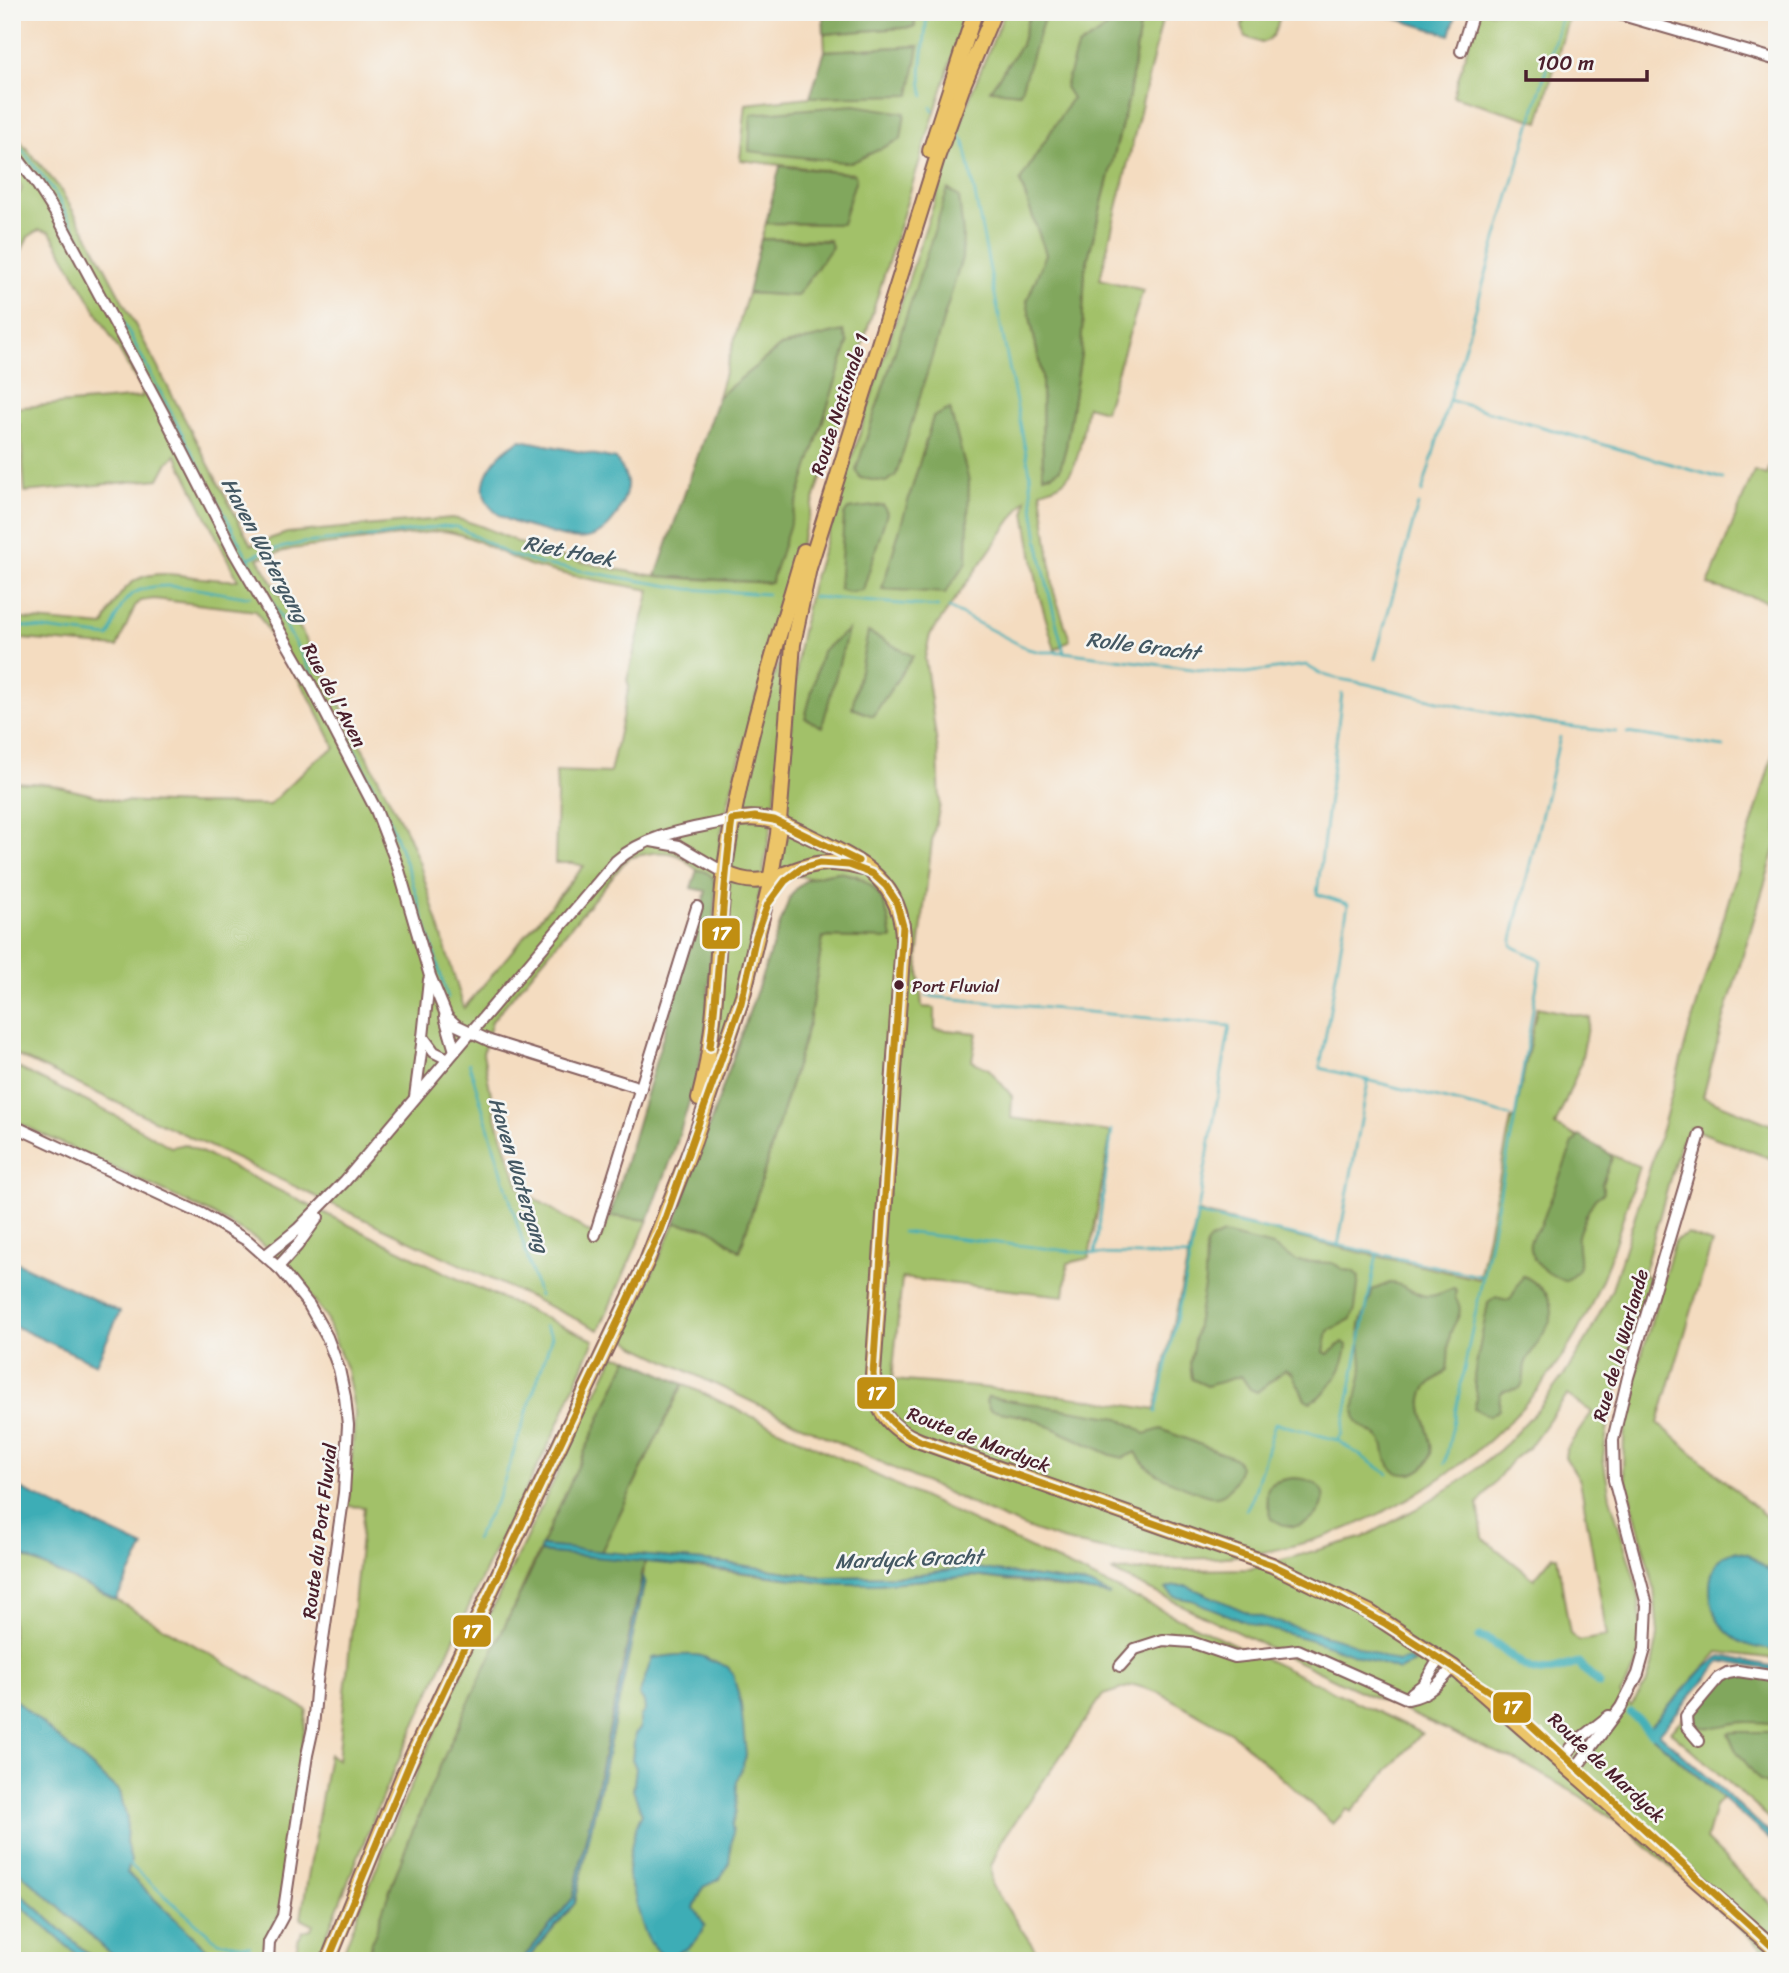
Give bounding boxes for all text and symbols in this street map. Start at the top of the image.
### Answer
scale bar [1526,38,1647,82]
text: 100 m [1537,44,1594,82]
street label: Route Nationale 1 [801,329,878,480]
water label: Haven Watergang [210,470,321,632]
water label: Riet Hoek [521,524,620,579]
water label: Rolle Gracht [1084,620,1205,672]
street label: Rue de l'Aven [293,637,376,753]
line badge: 17 [701,917,741,950]
text: 17 [711,917,733,950]
place label: Port Fluvial [912,971,1000,1001]
marker: Port Fluvial [892,978,906,992]
water label: Haven Watergang [477,1093,561,1260]
street label: Rue de la Warlande [1583,1265,1658,1425]
line badge: 17 [856,1376,896,1410]
text: 17 [866,1377,888,1410]
street label: Route de Mardyck [903,1397,1056,1482]
street label: Route du Port Fluvial [292,1441,347,1620]
water label: Mardyck Gracht [835,1537,987,1581]
line badge: 17 [452,1614,492,1648]
text: 17 [462,1615,484,1648]
line badge: 17 [1492,1691,1532,1724]
text: 17 [1502,1691,1524,1724]
street label: Route de Mardyck [1540,1704,1674,1831]

